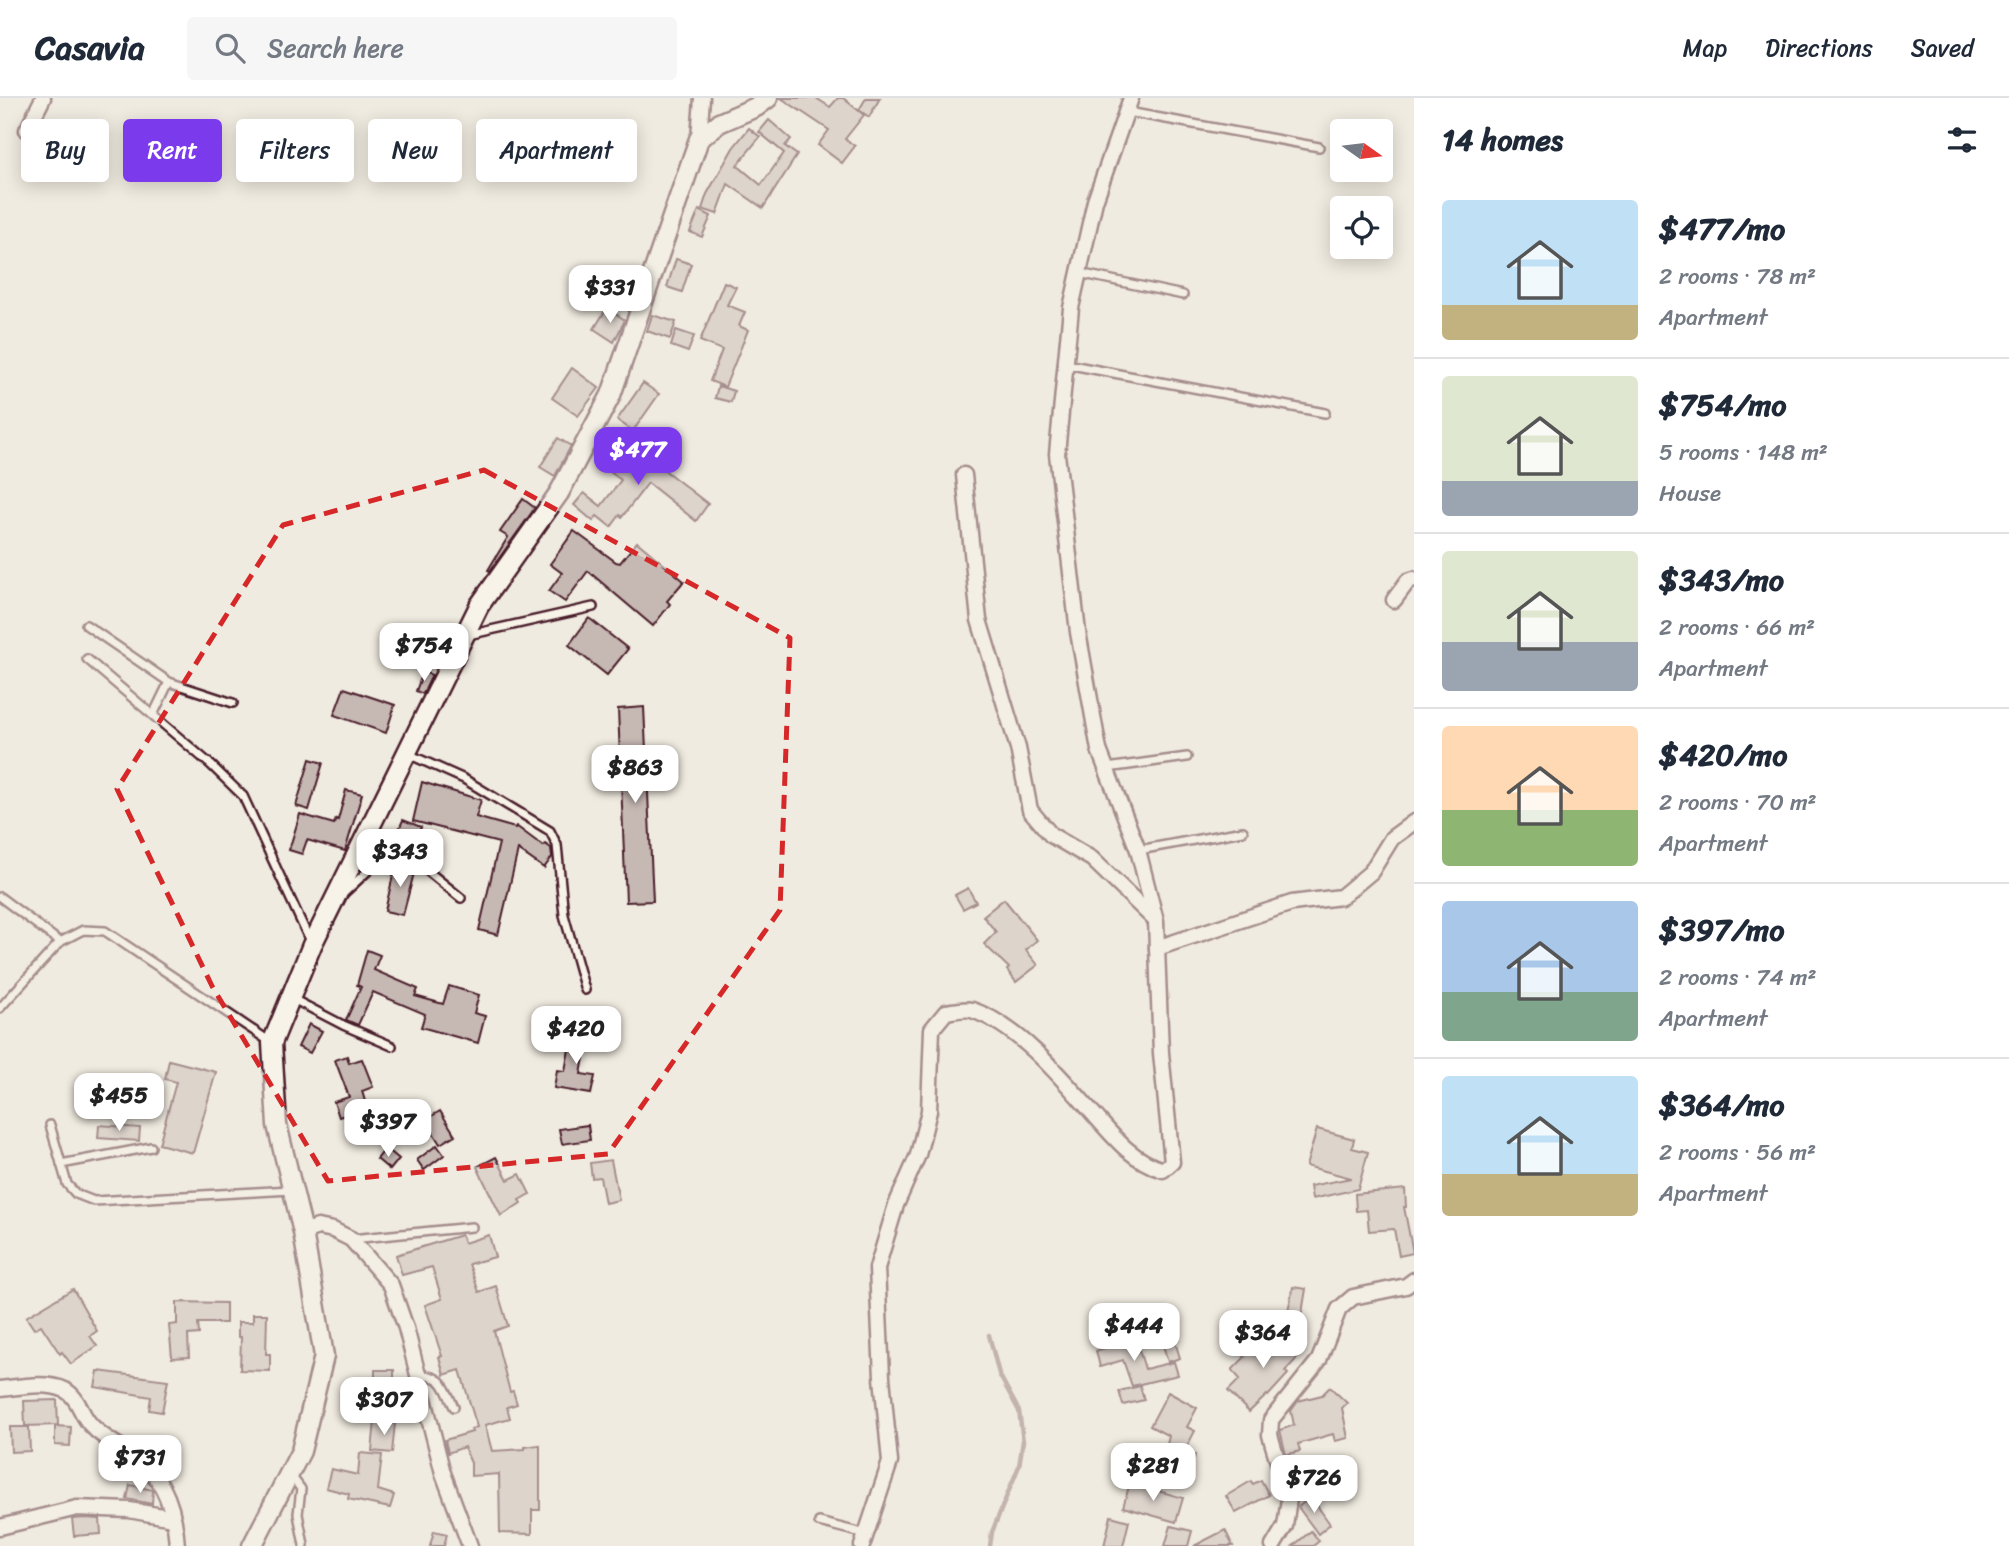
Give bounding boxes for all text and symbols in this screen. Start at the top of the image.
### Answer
search box [187,17,677,80]
text: Casavia [35,19,145,77]
text: Search here [267,25,404,71]
text: Map [1683,27,1727,69]
text: Directions [1765,27,1873,69]
text: Saved [1911,27,1974,69]
icon: search [211,29,249,67]
text: 14 homes [1442,113,1563,167]
chip: Buy [21,119,109,182]
chip: Rent [123,119,222,182]
chip: Filters [236,119,354,182]
chip: New [368,119,462,182]
chip: Apartment [476,119,637,182]
north arrow [1330,119,1393,182]
map controls [1330,119,1393,259]
icon: filters [1943,121,1981,159]
button: locate [1330,196,1393,259]
text: $477/mo [1659,202,1785,256]
icon: home [1498,228,1582,312]
text: 2 rooms · 78 m² [1659,256,1816,297]
pin: $331 [569,266,651,325]
text: $331 [585,267,635,308]
text: Apartment [1659,297,1768,338]
text: $754/mo [1659,378,1787,432]
icon: home [1498,404,1582,488]
pin: $477 [597,428,679,487]
text: $477 [610,429,666,470]
text: 5 rooms · 148 m² [1659,432,1828,473]
text: House [1659,473,1721,514]
text: $343/mo [1659,553,1784,607]
icon: home [1498,579,1582,663]
text: 2 rooms · 66 m² [1659,607,1815,648]
pin: $754 [383,624,465,683]
text: $754 [395,625,453,666]
text: Apartment [1659,648,1768,689]
text: $420/mo [1659,728,1787,782]
pin: $863 [594,746,676,805]
text: $863 [607,747,663,788]
icon: home [1498,754,1582,838]
text: 2 rooms · 70 m² [1659,782,1817,823]
text: Apartment [1659,823,1768,864]
pin: $343 [359,830,441,889]
text: $343 [372,831,428,872]
text: $397/mo [1659,903,1784,957]
icon: home [1498,929,1582,1013]
text: 2 rooms · 74 m² [1659,957,1816,998]
text: Apartment [1659,998,1768,1039]
pin: $420 [535,1006,617,1066]
text: $420 [547,1008,605,1049]
pin: $455 [78,1074,160,1133]
text: $455 [90,1075,148,1116]
text: $364/mo [1659,1078,1785,1132]
pin: $397 [347,1100,429,1159]
text: $397 [360,1101,416,1142]
icon: home [1498,1104,1582,1188]
text: 2 rooms · 56 m² [1659,1132,1816,1173]
text: Apartment [1659,1173,1768,1214]
pin: $444 [1093,1304,1175,1363]
text: $444 [1105,1305,1163,1346]
pin: $364 [1222,1310,1304,1370]
text: $364 [1235,1312,1291,1353]
pin: $307 [343,1378,425,1437]
text: $307 [356,1379,412,1420]
pin: $731 [99,1436,181,1495]
text: $731 [114,1437,166,1478]
pin: $281 [1112,1444,1194,1503]
text: $281 [1127,1445,1179,1486]
pin: $726 [1273,1456,1355,1515]
text: $726 [1287,1457,1341,1498]

